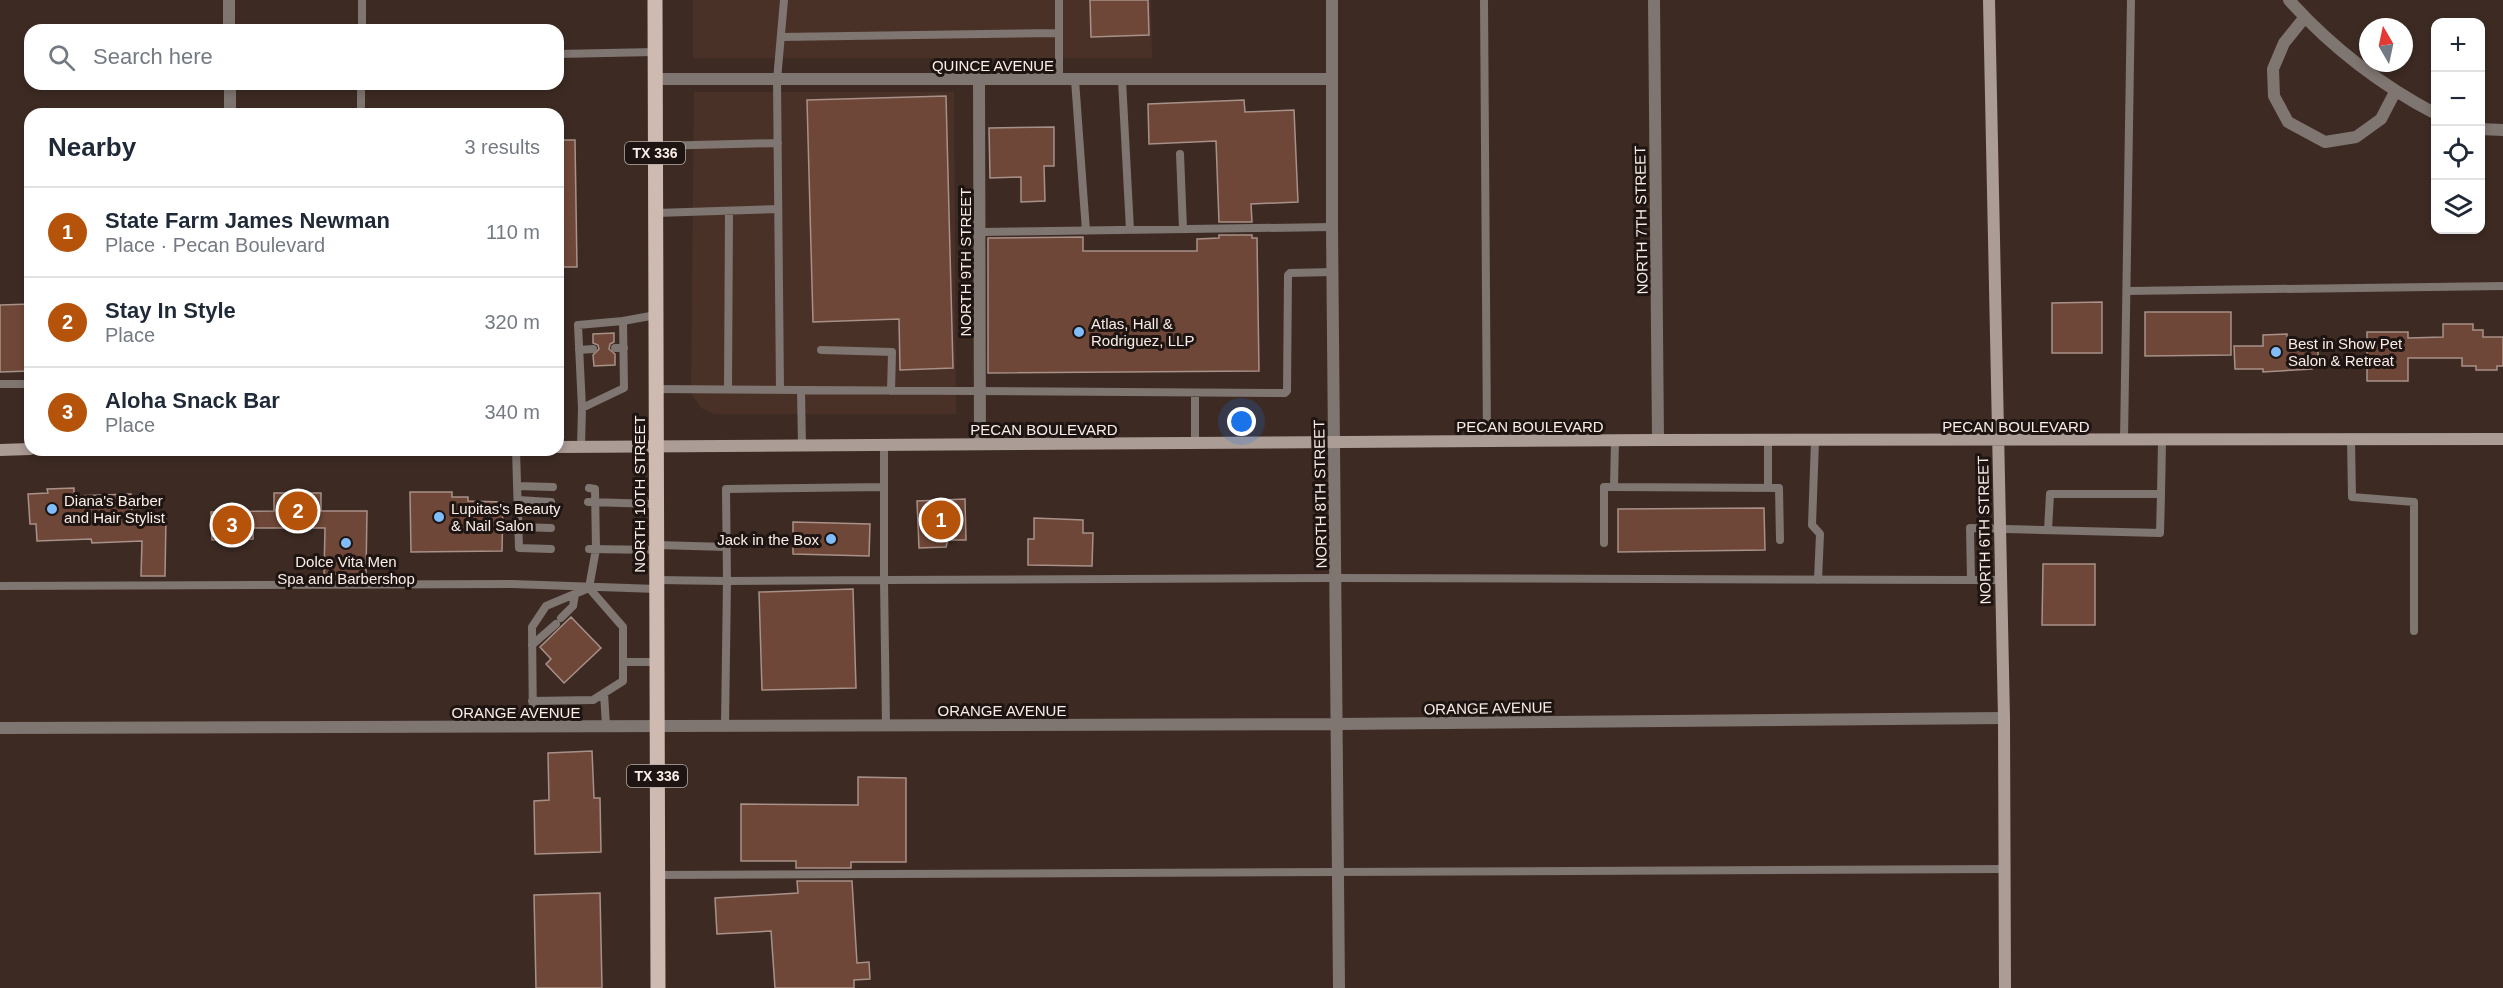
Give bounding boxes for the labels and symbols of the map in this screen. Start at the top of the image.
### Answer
north arrow [2359,18,2413,72]
street label: QUINCE AVENUE [932,57,1054,74]
road number: TX 336 [625,142,685,164]
street label: NORTH 7TH STREET [1631,145,1651,295]
street label: NORTH 9TH STREET [957,188,974,336]
place label: Atlas, Hall & Rodriguez, LLP [1091,315,1194,349]
marker: Atlas, Hall & Rodriguez, LLP [1072,325,1086,339]
place label: Best in Show Pet Salon & Retreat [2288,335,2403,369]
marker: Best in Show Pet Salon & Retreat [2269,345,2283,359]
your location [1227,407,1256,436]
street label: NORTH 10TH STREET [631,415,648,573]
street label: PECAN BOULEVARD [1456,418,1604,435]
street label: PECAN BOULEVARD [1942,418,2090,435]
street label: NORTH 8TH STREET [1310,419,1330,569]
street label: PECAN BOULEVARD [970,421,1118,438]
street label: NORTH 6TH STREET [1974,455,1994,605]
pin: 2 [278,488,318,534]
place label: Diana's Barber and Hair Stylist [64,492,166,526]
pin: 1 [922,498,960,542]
place label: Lupitas's Beauty & Nail Salon [451,500,561,534]
marker: Diana's Barber and Hair Stylist [45,502,59,516]
pin: 3 [212,502,252,548]
marker: Lupitas's Beauty & Nail Salon [432,510,446,524]
place label: Jack in the Box [717,531,820,548]
marker: Jack in the Box [824,532,838,546]
marker: Dolce Vita Men Spa and Barbershop [339,536,353,550]
place label: Dolce Vita Men Spa and Barbershop [277,553,415,587]
street label: ORANGE AVENUE [1423,698,1553,718]
street label: ORANGE AVENUE [938,702,1066,719]
street label: ORANGE AVENUE [452,704,580,721]
road number: TX 336 [627,765,687,787]

